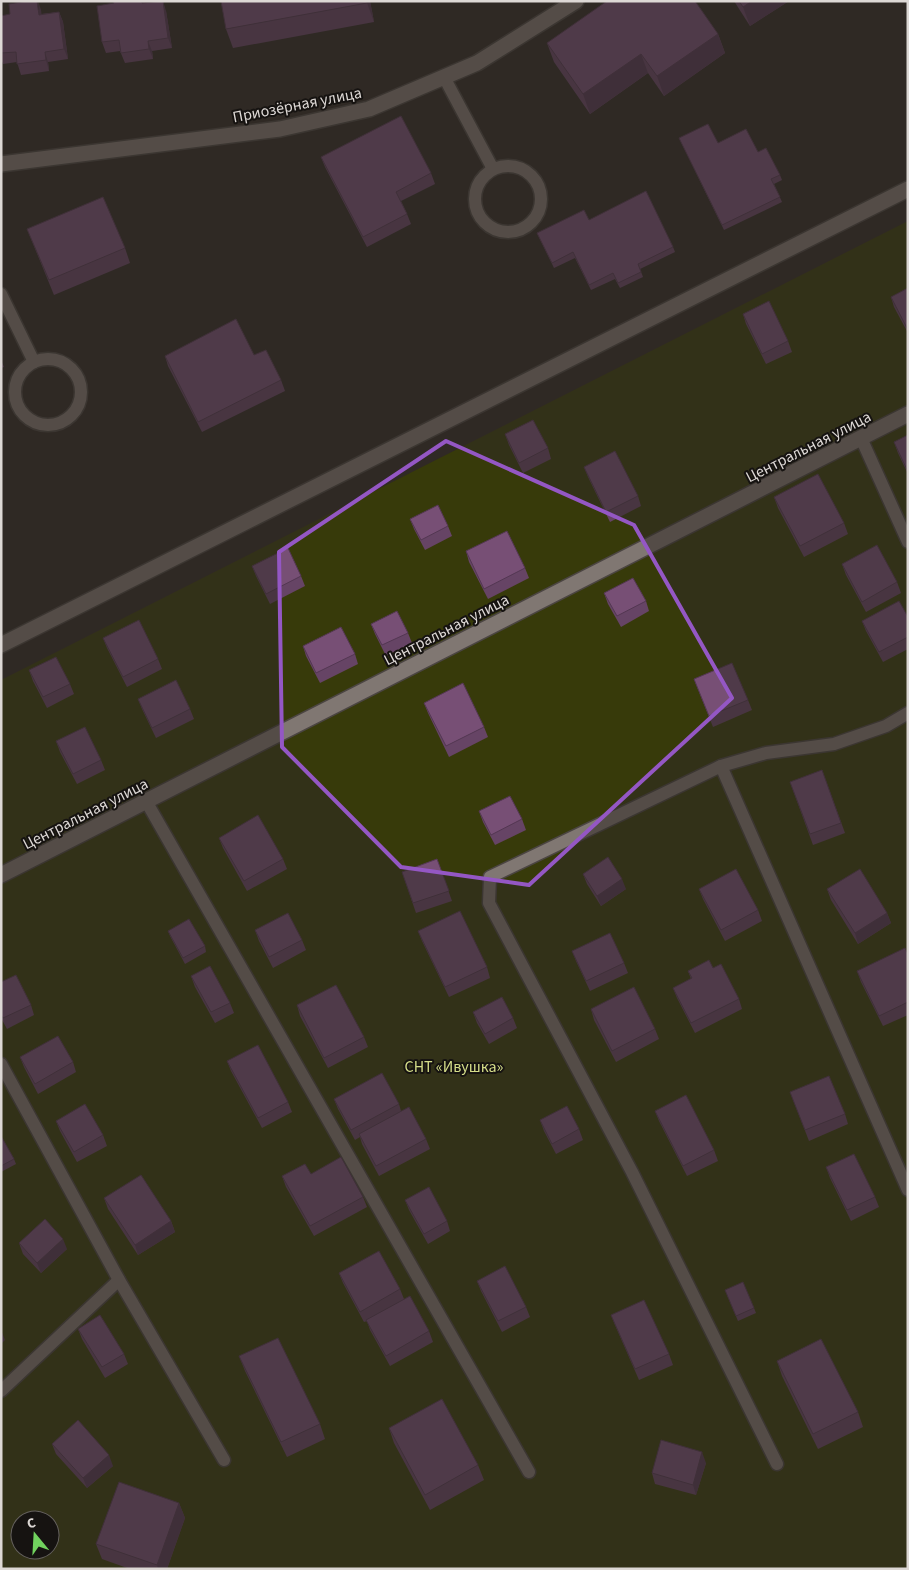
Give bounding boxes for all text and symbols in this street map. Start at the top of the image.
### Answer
street label: Приозёрная улица [231,82,364,128]
street label: Центральная улица [742,406,875,488]
street label: Центральная улица [380,589,513,671]
street label: Центральная улица [19,773,152,855]
park label: СНТ «Ивушка» [405,1056,504,1078]
north arrow [10,1510,60,1560]
text: С [24,1513,38,1534]

